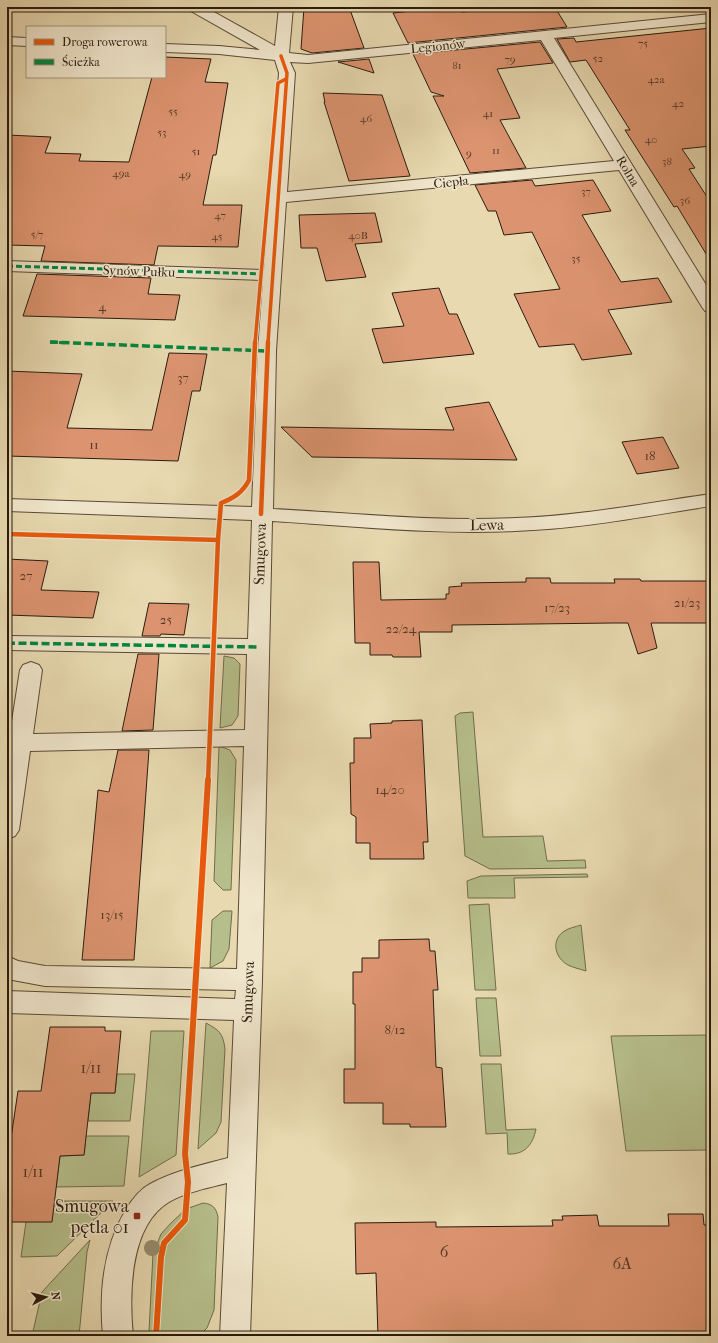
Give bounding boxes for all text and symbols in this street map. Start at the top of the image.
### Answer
legend [26,26,166,78]
text: Droga rowerowa [62,35,148,49]
street label: Legionów [410,36,466,56]
house number: 75 [638,37,648,50]
house number: 52 [593,52,604,65]
house number: 79 [504,53,516,66]
text: Ścieżka [62,54,100,69]
house number: 81 [452,59,462,72]
house number: 42a [647,73,666,86]
house number: 42 [672,97,684,110]
house number: 55 [168,105,178,118]
house number: 41 [483,107,493,120]
house number: 46 [360,112,372,125]
house number: 53 [157,126,167,139]
house number: 40 [645,133,657,146]
house number: 11 [492,144,500,157]
house number: 51 [192,145,200,158]
house number: 9 [466,147,472,160]
street label: Rolna [613,153,643,190]
house number: 38 [662,155,672,168]
house number: 49a [112,167,131,180]
house number: 49 [179,168,191,181]
street label: Ciepła [433,173,470,191]
house number: 37 [581,185,591,198]
house number: 36 [680,194,690,207]
house number: 47 [214,209,226,222]
house number: 5/7 [31,228,43,241]
house number: 40B [348,229,368,242]
house number: 45 [212,230,223,243]
house number: 35 [571,252,581,265]
street label: Synów Pułku [103,262,176,280]
house number: 4 [98,299,106,314]
house number: 37 [177,370,189,385]
house number: 11 [89,437,99,452]
house number: 18 [644,448,656,463]
street label: Lewa [470,516,505,534]
street label: Smugowa [250,522,270,585]
house number: 27 [20,568,32,583]
house number: 21/23 [674,595,700,610]
house number: 17/23 [544,600,570,615]
house number: 25 [160,612,173,627]
house number: 22/24 [386,621,417,636]
house number: 14/20 [375,782,405,797]
house number: 13/15 [100,907,124,922]
street label: Smugowa [238,960,258,1023]
house number: 8/12 [384,1022,406,1037]
house number: 1/11 [80,1058,102,1077]
house number: 1/11 [22,1162,44,1181]
place label: Smugowa pętla 01 [55,1196,130,1238]
marker: Smugowa pętla 01 [132,1211,142,1221]
house number: 6 [440,1242,449,1261]
house number: 6A [612,1254,632,1273]
north arrow [26,1277,66,1317]
text: N [48,1291,62,1301]

